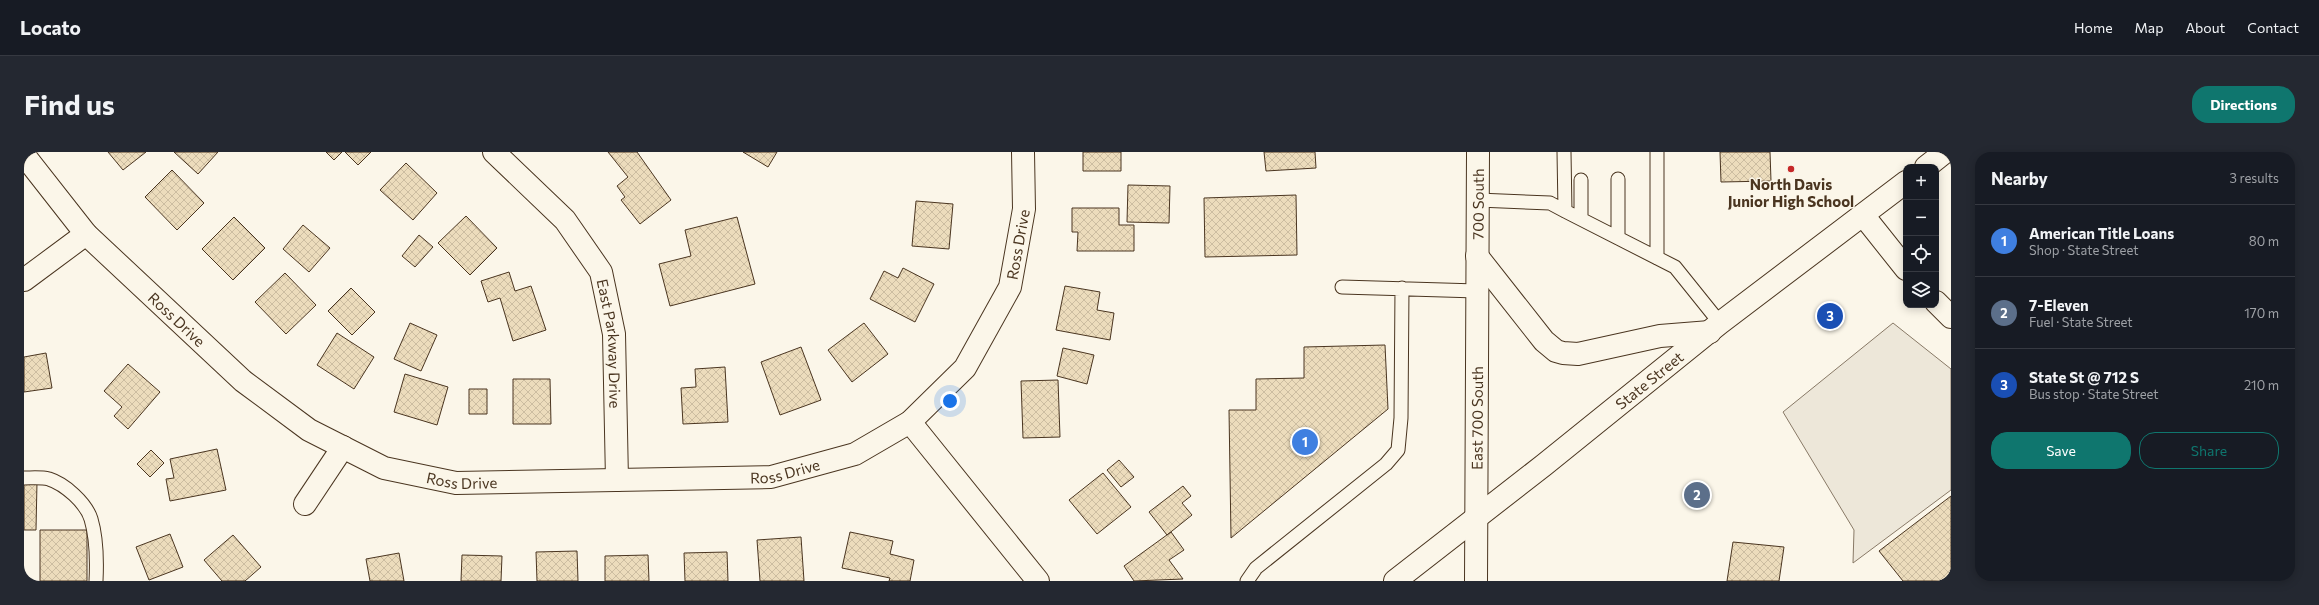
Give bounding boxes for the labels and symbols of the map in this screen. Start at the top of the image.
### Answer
marker: North Davis Junior High School [1786,164,1796,174]
street label: 700 South [1469,168,1487,240]
place label: North Davis Junior High School [1728,175,1854,210]
street label: Ross Drive [1002,208,1033,281]
street label: East Parkway Drive [594,277,625,409]
street label: Ross Drive [145,288,209,350]
pin: 3 [1817,301,1843,331]
street label: State Street [1612,347,1687,413]
street label: East 700 South [1468,366,1486,470]
your location [940,391,960,411]
pin: 1 [1292,427,1318,457]
street label: Ross Drive [750,455,822,486]
street label: Ross Drive [425,468,498,492]
pin: 2 [1684,480,1710,510]

